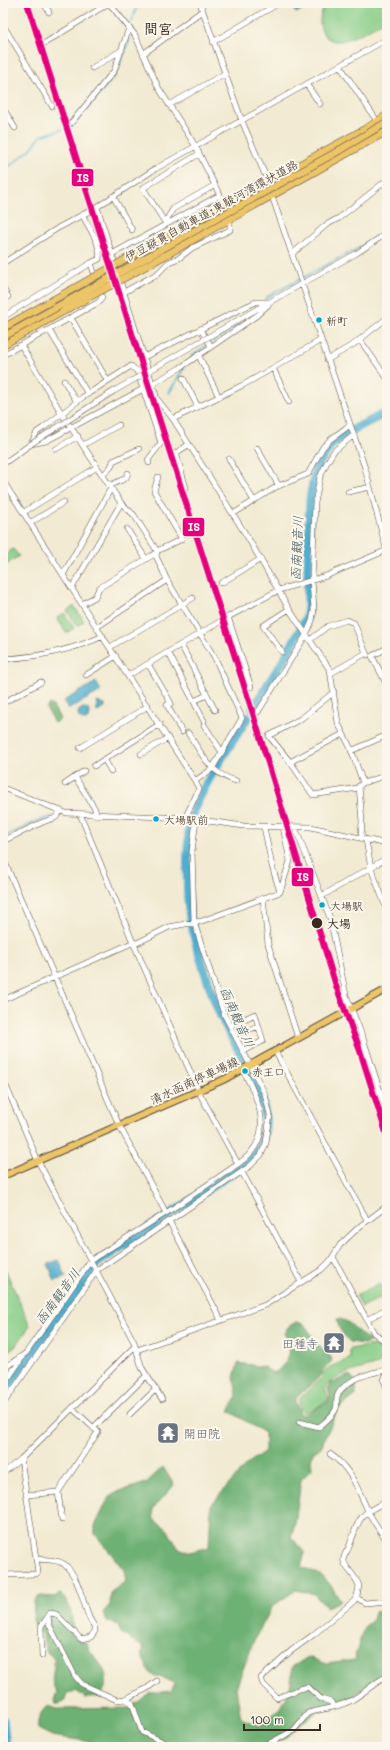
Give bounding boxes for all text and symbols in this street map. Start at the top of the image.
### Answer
district label: 間宮 [144,19,172,38]
street label: 伊豆縦貫自動車道;東駿河湾環状道路 [121,156,301,264]
line badge: IS [71,168,94,187]
text: IS [77,170,89,185]
place label: 新町 [326,313,348,328]
marker: 新町 [314,315,324,325]
water label: 函南観音川 [286,515,306,581]
line badge: IS [182,517,205,537]
text: IS [188,519,200,534]
place label: 大場駅前 [164,812,208,827]
marker: 大場駅前 [151,814,161,824]
line badge: IS [291,867,314,887]
text: IS [297,869,309,884]
place label: 大場駅 [330,898,363,913]
marker: 大場駅 [317,900,327,910]
place label: 大場 [327,915,351,931]
marker: 大場 [310,916,324,930]
water label: 函南観音川 [217,984,259,1050]
street label: 清水函南停車場線 [147,1052,241,1108]
place label: 赤王口 [252,1064,285,1079]
marker: 赤王口 [240,1066,250,1076]
water label: 函南観音川 [31,1265,83,1327]
temple icon: 田種寺 [321,1330,347,1356]
place label: 田種寺 [282,1335,318,1351]
temple icon: 開田院 [155,1420,181,1446]
place label: 開田院 [184,1425,220,1441]
scale bar [244,1706,320,1732]
text: 100 m [250,1711,284,1727]

